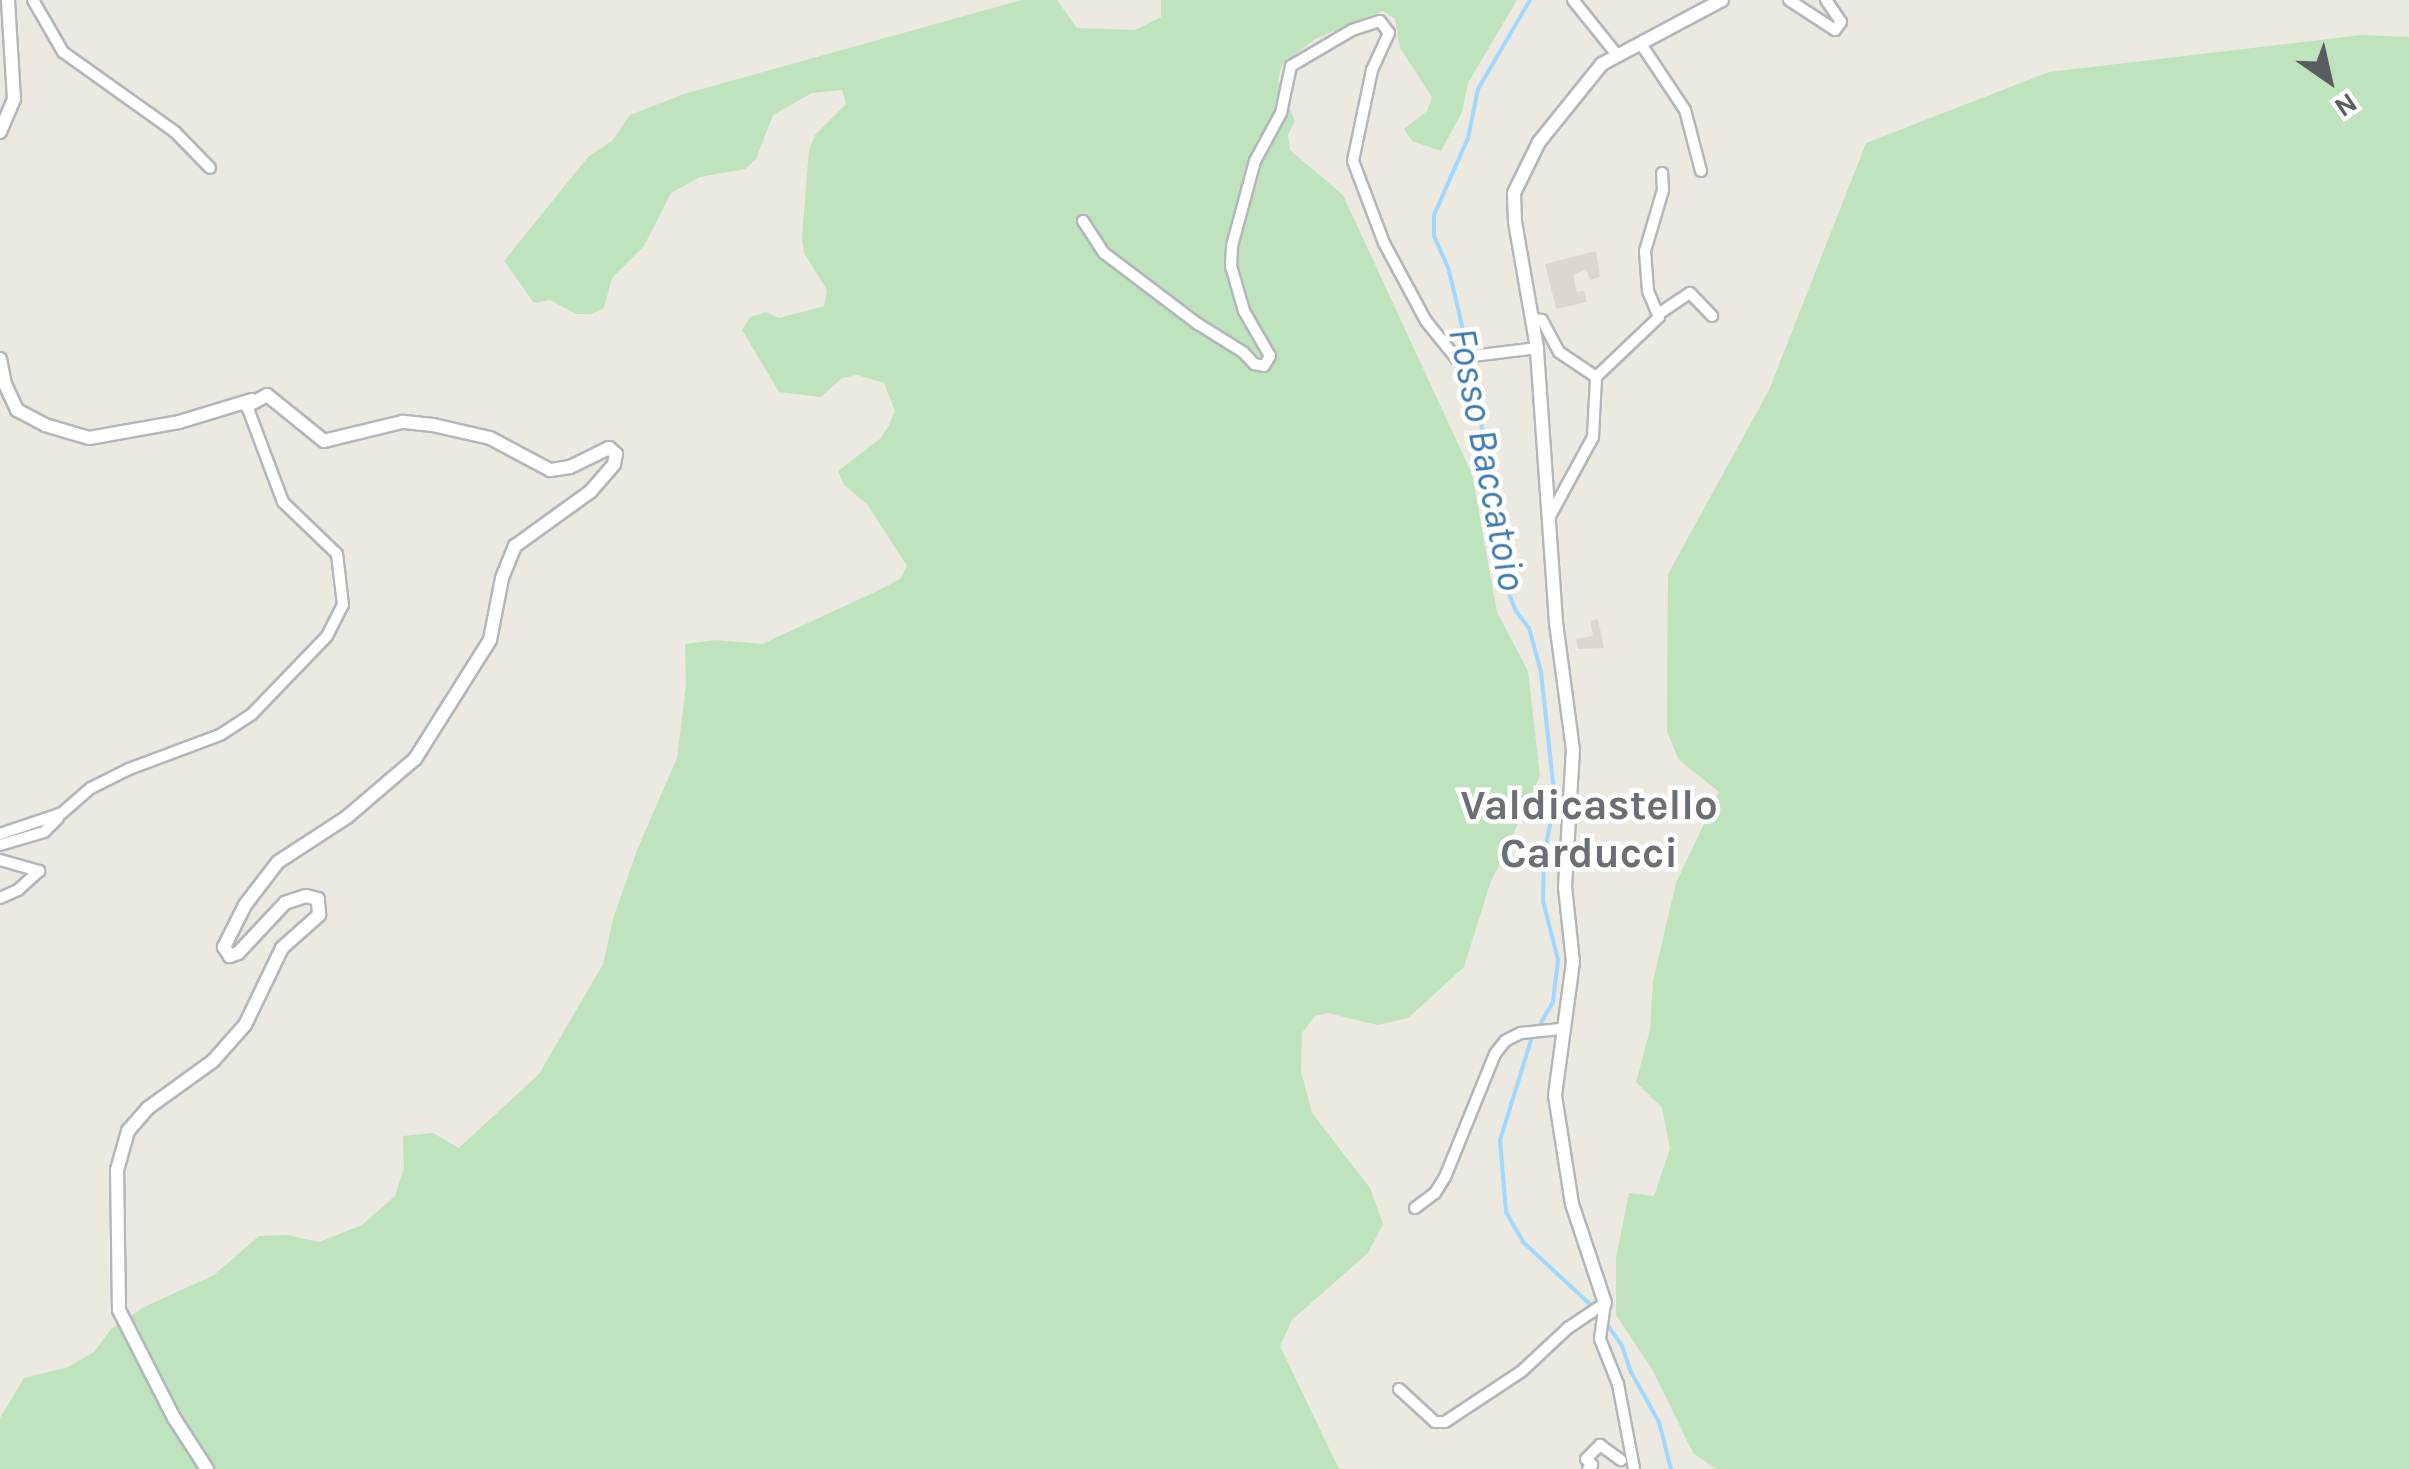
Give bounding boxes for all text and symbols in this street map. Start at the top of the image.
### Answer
north arrow [2279,30,2379,130]
text: N [2329,86,2364,125]
water label: Fosso Baccatoio [1438,323,1536,595]
district label: Valdicastello Carducci [1460,780,1718,878]

